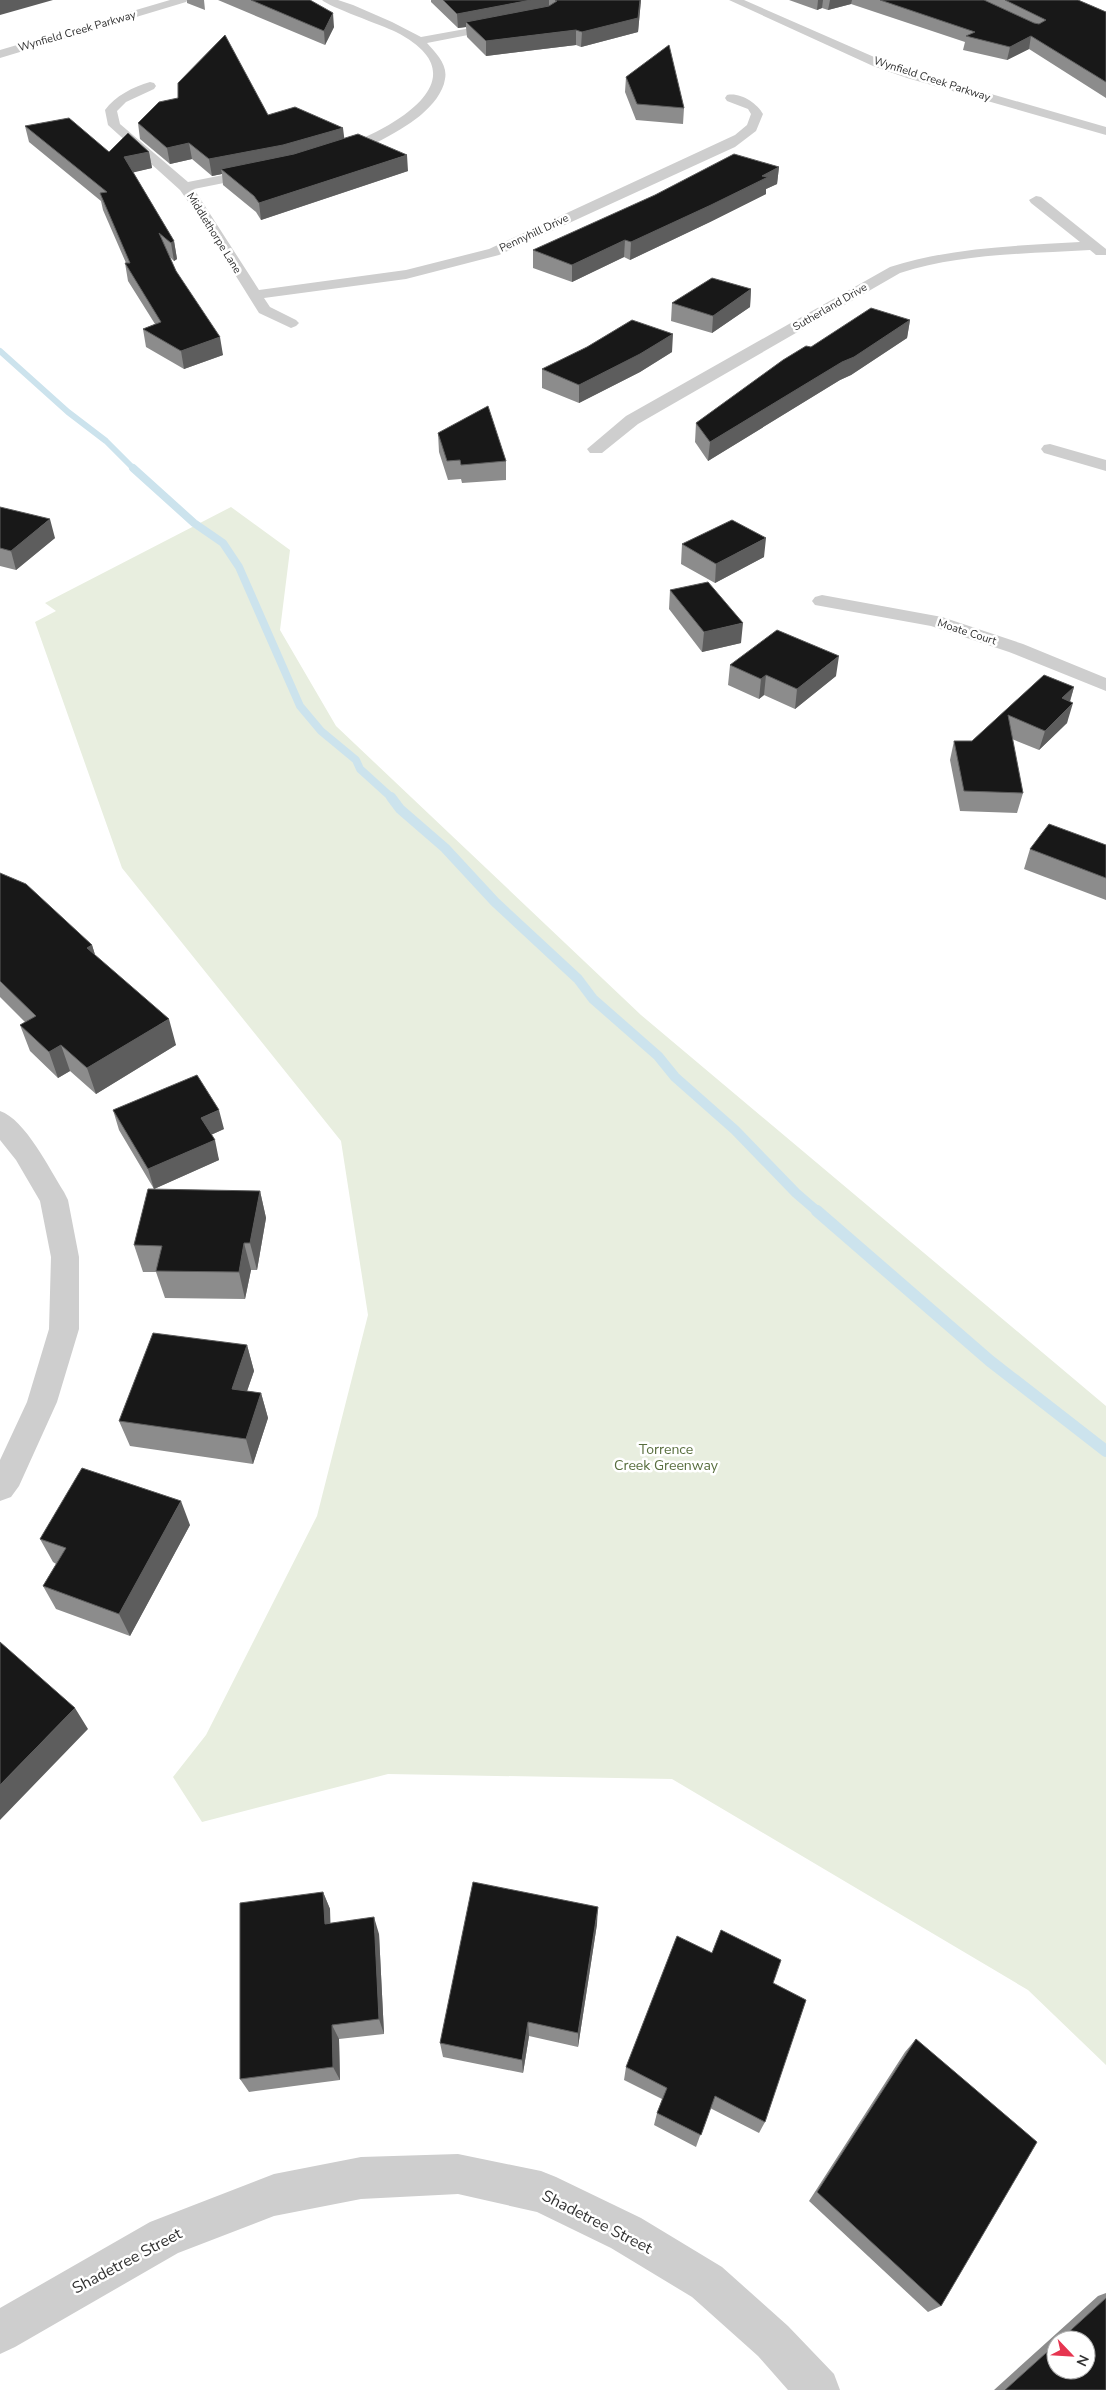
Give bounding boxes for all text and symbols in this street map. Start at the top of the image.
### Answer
street label: Wynfield Creek Parkway [16,7,138,55]
street label: Wynfield Creek Parkway [872,53,993,105]
street label: Middlethorpe Lane [183,190,245,277]
street label: Pennyhill Drive [497,210,571,256]
street label: Sutherland Drive [790,280,870,334]
street label: Moate Court [936,615,999,649]
park label: Torrence Creek Greenway [614,1440,719,1475]
street label: Shadetree Street [538,2185,656,2260]
street label: Shadetree Street [68,2223,186,2299]
north arrow [1046,2330,1096,2380]
text: N [1072,2352,1093,2369]

